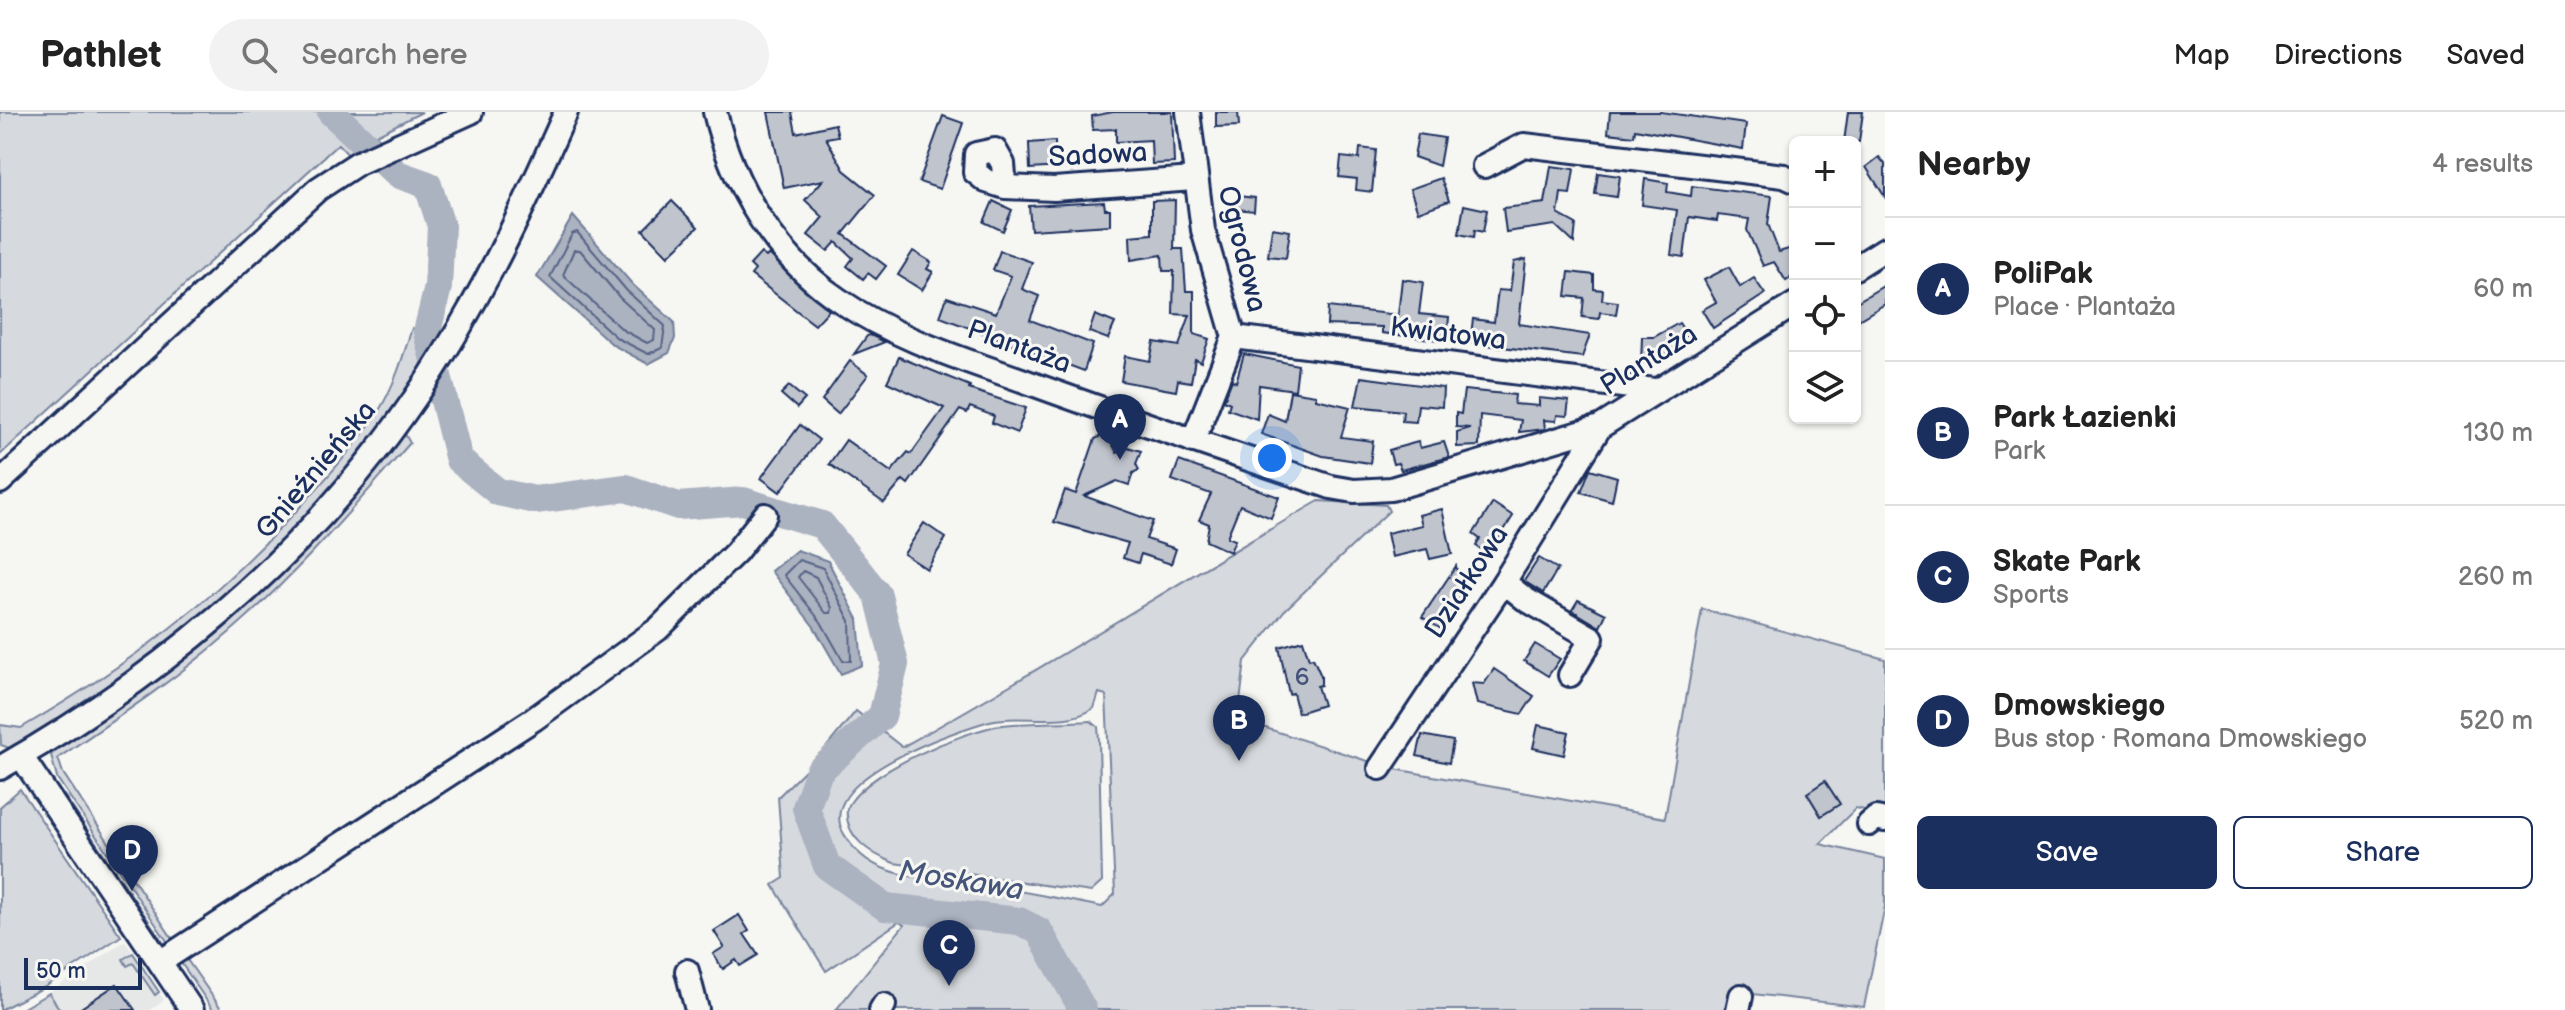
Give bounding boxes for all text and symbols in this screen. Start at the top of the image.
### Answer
search box [209,19,769,91]
text: Pathlet [40,33,161,78]
icon: search [237,33,281,77]
text: Search here [301,37,468,73]
text: Map [2173,39,2230,72]
text: Directions [2274,39,2402,72]
text: Saved [2446,39,2525,72]
street label: Sadowa [1048,136,1148,174]
map controls [1789,136,1861,424]
button: + [1789,136,1861,208]
text: Nearby [1917,144,2031,185]
text: 4 results [2432,149,2533,180]
street label: Ogrodowa [1210,183,1274,315]
button: − [1789,208,1861,280]
text: PoliPak [1993,256,2093,292]
text: A [1935,274,1951,305]
text: 60 m [2473,274,2533,305]
button: locate [1789,280,1861,352]
text: Place · Plantaża [1993,292,2176,323]
street label: Kwiatowa [1388,311,1508,357]
street label: Plantaża [963,313,1075,381]
street label: Plantaża [1595,317,1703,403]
button: layers [1789,352,1861,424]
street label: Gnieźnieńska [249,394,383,546]
pin: A [1094,394,1146,460]
text: Park Łazienki [1993,400,2177,436]
text: B [1934,418,1952,449]
text: 130 m [2463,418,2533,449]
text: Park [1993,436,2045,467]
your location [1252,438,1292,478]
street label: Działkowa [1418,519,1516,645]
text: Skate Park [1993,544,2141,580]
text: C [1934,562,1952,593]
text: 260 m [2458,562,2533,593]
text: Sports [1993,580,2069,611]
house number: 6 [1295,663,1309,692]
text: Dmowskiego [1993,688,2165,724]
pin: B [1213,695,1265,761]
text: D [1934,706,1952,737]
text: 520 m [2459,706,2533,737]
text: Bus stop · Romana Dmowskiego [1993,724,2367,755]
button: Save [1917,816,2217,889]
button: Share [2233,816,2533,889]
pin: D [106,825,158,891]
water label: Moskawa [896,853,1026,909]
pin: C [923,920,975,986]
scale bar [24,954,142,990]
text: 50 m [36,958,86,985]

